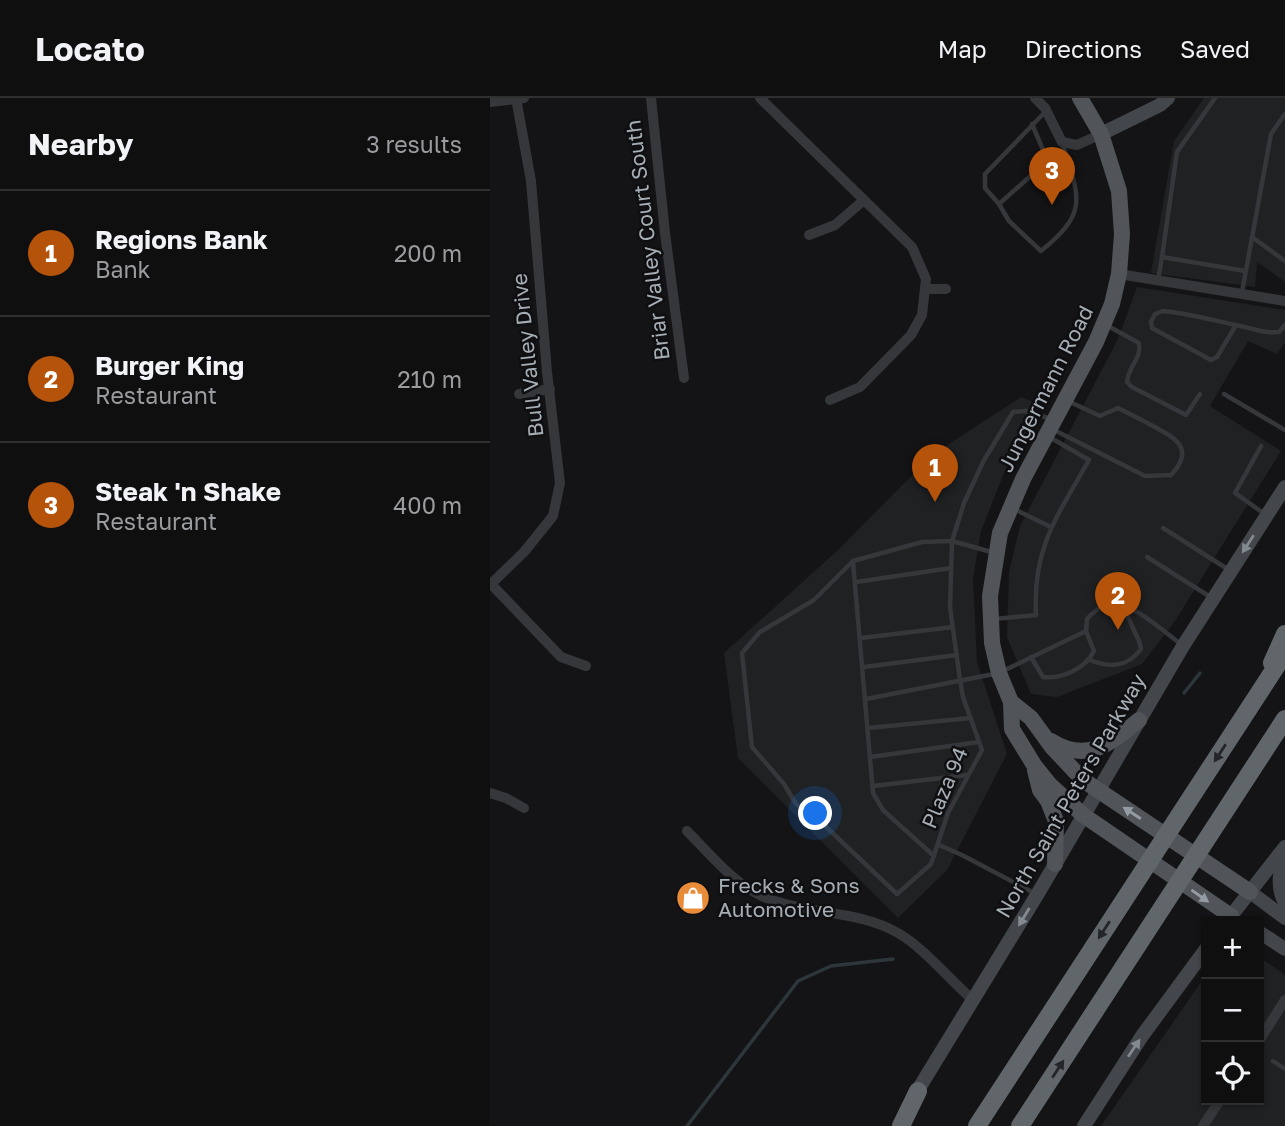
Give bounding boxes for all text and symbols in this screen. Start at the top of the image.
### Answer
text: Locato [35,29,145,68]
text: Map [938,34,987,63]
text: Directions [1025,34,1142,63]
text: Saved [1180,34,1250,63]
street label: Briar Valley Court South [619,119,675,362]
text: Nearby [28,126,133,162]
text: 3 results [366,130,462,158]
pin: 3 [1029,147,1075,205]
text: Regions Bank [95,224,268,255]
text: 1 [45,239,57,267]
text: 200 m [394,239,462,267]
text: Bank [95,255,151,283]
street label: Bull Valley Drive [505,272,549,438]
street label: Jungermann Road [992,301,1098,476]
text: Burger King [95,350,244,381]
text: 2 [44,365,58,393]
text: 210 m [397,365,462,393]
text: Restaurant [95,381,217,409]
pin: 1 [912,444,958,502]
text: Steak 'n Shake [95,476,281,507]
text: 3 [44,491,58,519]
text: 400 m [393,491,462,519]
text: Restaurant [95,507,217,535]
one-way arrow [1241,534,1254,553]
pin: 2 [1095,572,1141,630]
street label: North Saint Peters Parkway [990,669,1151,922]
street label: Plaza 94 [915,743,973,832]
one-way arrow [1214,743,1227,762]
your location [798,796,832,830]
one-way arrow [1123,807,1142,820]
place label: Frecks & Sons Automotive [718,872,860,922]
shop icon: Frecks & Sons Automotive [674,879,712,917]
one-way arrow [1191,889,1209,903]
one-way arrow [1018,907,1031,926]
map controls [1201,916,1264,1105]
button: + [1201,916,1264,979]
one-way arrow [1098,921,1111,940]
button: − [1201,979,1264,1042]
one-way arrow [1128,1038,1141,1058]
button: locate [1201,1042,1264,1105]
one-way arrow [1051,1059,1064,1079]

